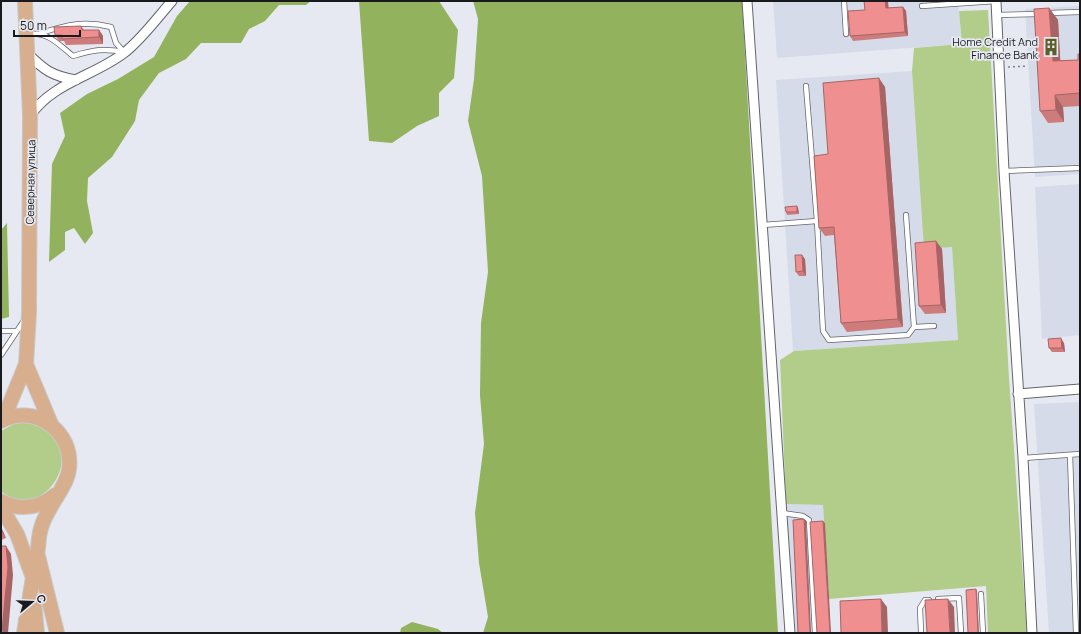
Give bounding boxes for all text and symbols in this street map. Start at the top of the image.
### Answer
scale bar [14,12,80,38]
text: 50 m [20,17,47,34]
place label: Home Credit And Finance Bank [952,34,1039,62]
building icon: Home Credit And Finance Bank [1041,37,1061,57]
street label: Северная улица [22,139,38,225]
north arrow [12,582,52,622]
text: С [34,592,50,605]

